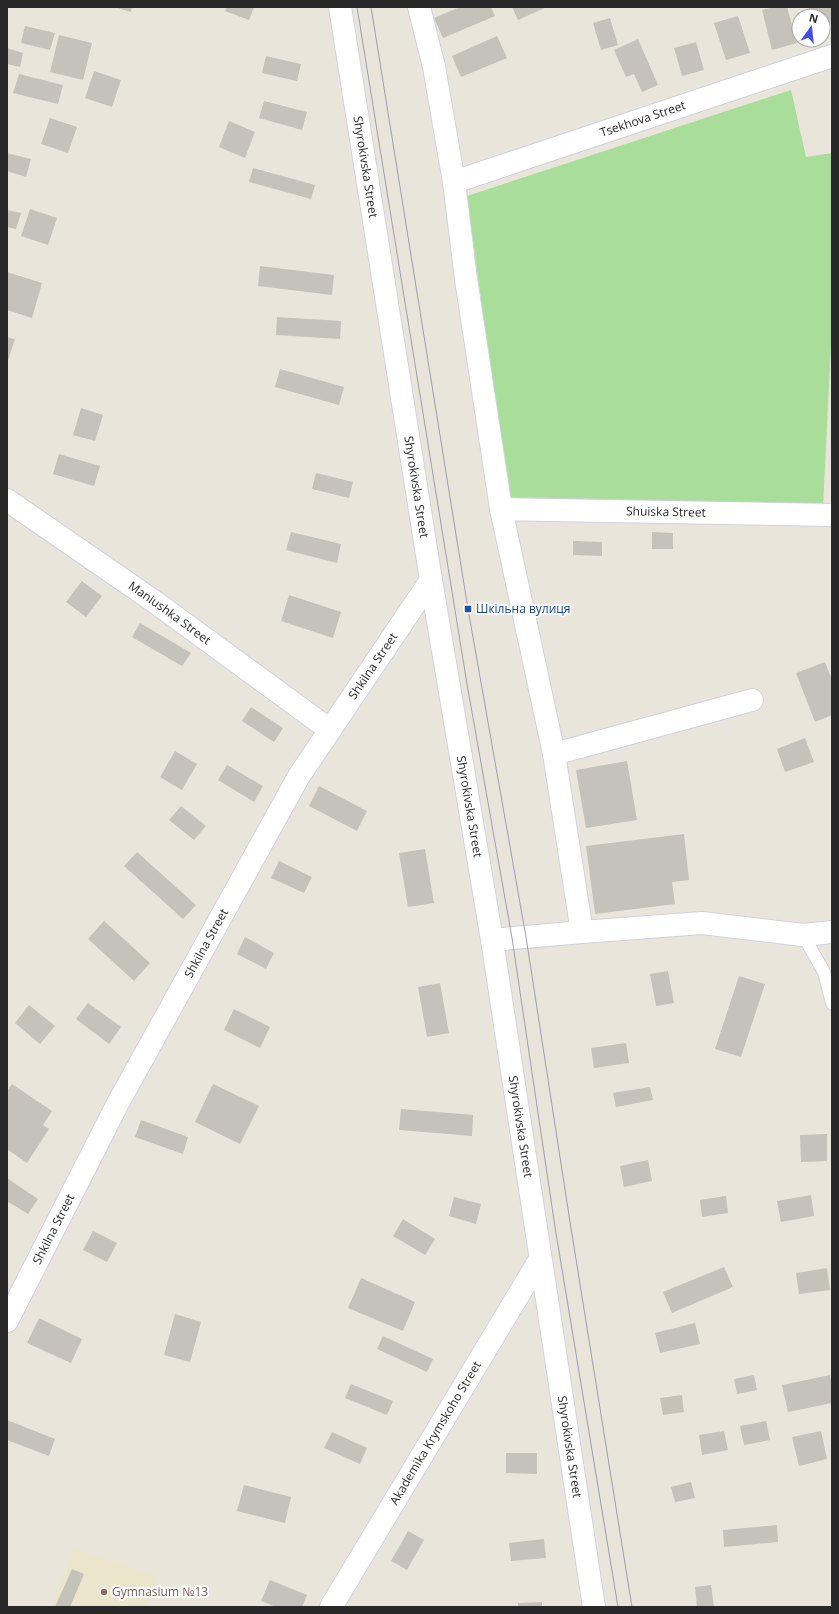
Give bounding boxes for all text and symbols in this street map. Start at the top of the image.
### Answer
north arrow [791,8,831,48]
text: N [807,9,820,26]
street label: Tsekhova Street [598,96,688,141]
street label: Shyrokivska Street [349,115,382,219]
street label: Shyrokivska Street [400,435,433,539]
street label: Shuiska Street [626,502,706,521]
street label: Maniushka Street [125,577,215,648]
place label: Шкільна вулиця [476,600,571,617]
marker: Шкільна вулиця [463,604,473,614]
street label: Shkilna Street [344,629,401,702]
street label: Shyrokivska Street [453,754,487,859]
street label: Shkilna Street [180,905,232,981]
street label: Shyrokivska Street [505,1074,537,1179]
street label: Shkilna Street [28,1191,78,1267]
street label: Akademika Krymskoho Street [385,1358,485,1508]
street label: Shyrokivska Street [554,1395,586,1499]
place label: Gymnasium №13 [112,1583,208,1600]
marker: Gymnasium №13 [99,1587,109,1597]

